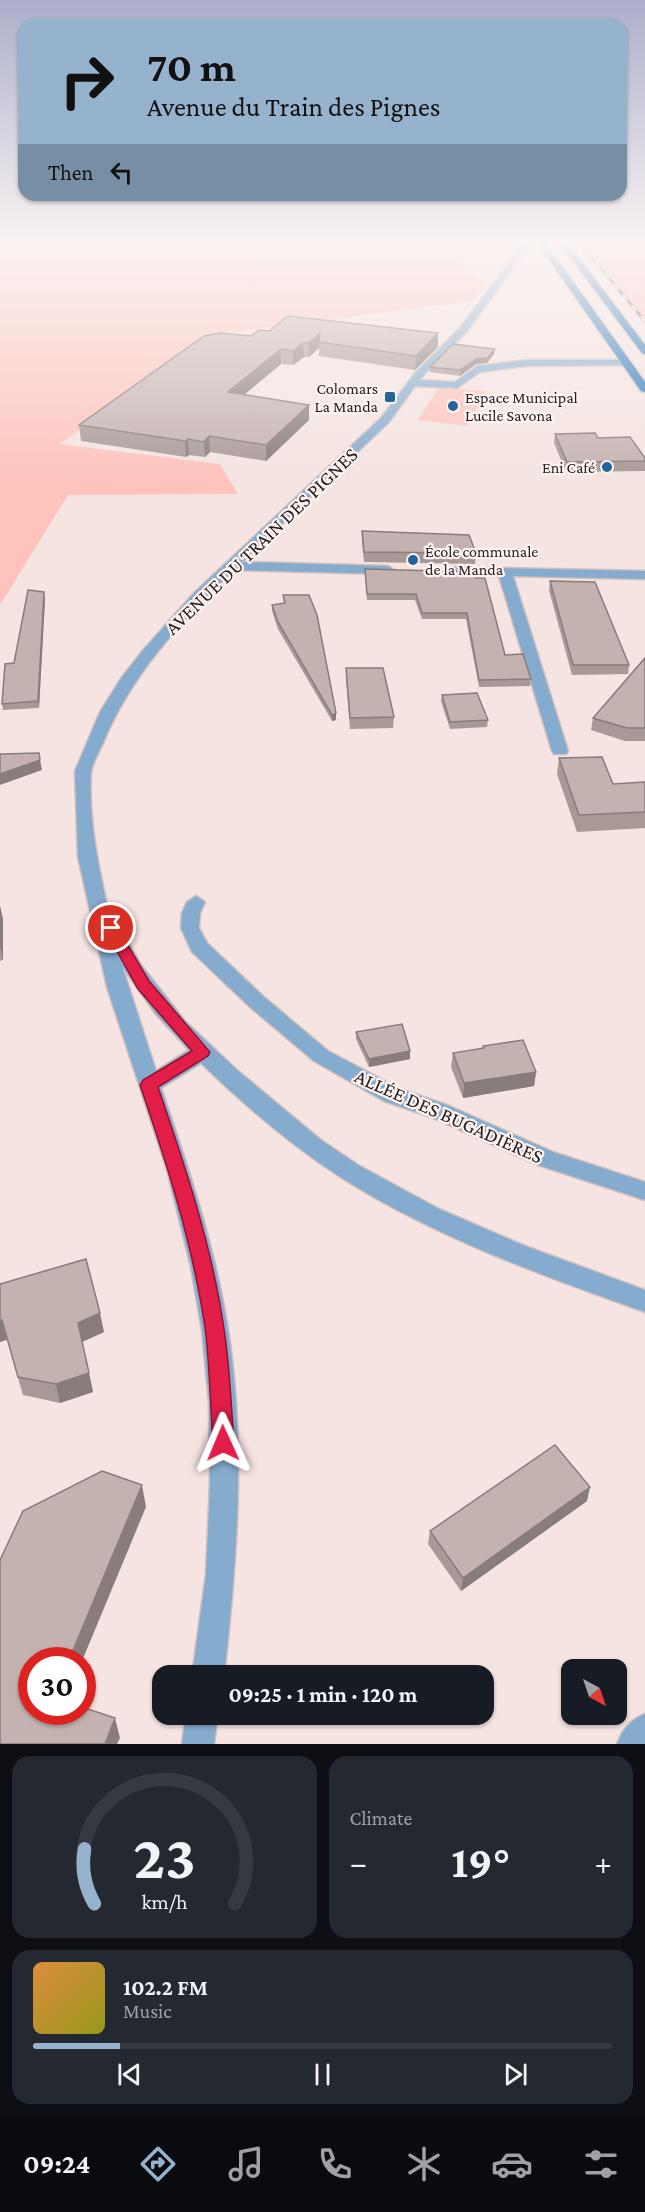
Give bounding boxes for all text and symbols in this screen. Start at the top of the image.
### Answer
icon: right [48,42,126,120]
text: 70 m [147,43,236,90]
text: Avenue du Train des Pignes [147,92,440,122]
icon: left [105,156,138,189]
text: Then [48,160,93,185]
place label: Colomars La Manda [315,380,379,415]
place label: Espace Municipal Lucile Savona [465,389,578,424]
marker: Colomars La Manda [383,390,397,404]
marker: Espace Municipal Lucile Savona [446,399,460,413]
street label: AVENUE DU TRAIN DES PIGNES [160,443,362,639]
place label: Eni Café [542,459,595,476]
marker: Eni Café [600,460,614,474]
place label: École communale de la Manda [425,543,538,578]
marker: École communale de la Manda [406,553,420,567]
pin [85,902,136,953]
icon: arrive [94,911,127,944]
street label: ALLÉE DES BUGADIÈRES [352,1065,546,1167]
position arrow [191,1411,255,1475]
speed limit sign: 30 [18,1647,96,1725]
north arrow [561,1659,627,1725]
map controls [561,1659,627,1725]
text: 09:25 · 1 min · 120 m [229,1682,418,1707]
text: Climate [350,1807,412,1829]
text: 23 [133,1822,195,1891]
text: 19° [451,1837,510,1887]
text: − [350,1844,367,1881]
text: + [595,1844,612,1881]
text: km/h [141,1890,188,1914]
text: 102.2 FM [123,1975,208,2000]
text: Music [123,2000,172,2022]
icon: previous [113,2058,146,2091]
icon: pause [306,2058,339,2091]
icon: next [499,2058,532,2091]
icon: directions [137,2143,179,2185]
icon: music [225,2143,267,2185]
icon: phone [314,2143,356,2185]
icon: climate [403,2143,445,2185]
icon: car [491,2143,533,2185]
icon: filters [580,2143,622,2185]
text: 09:24 [23,2149,90,2179]

